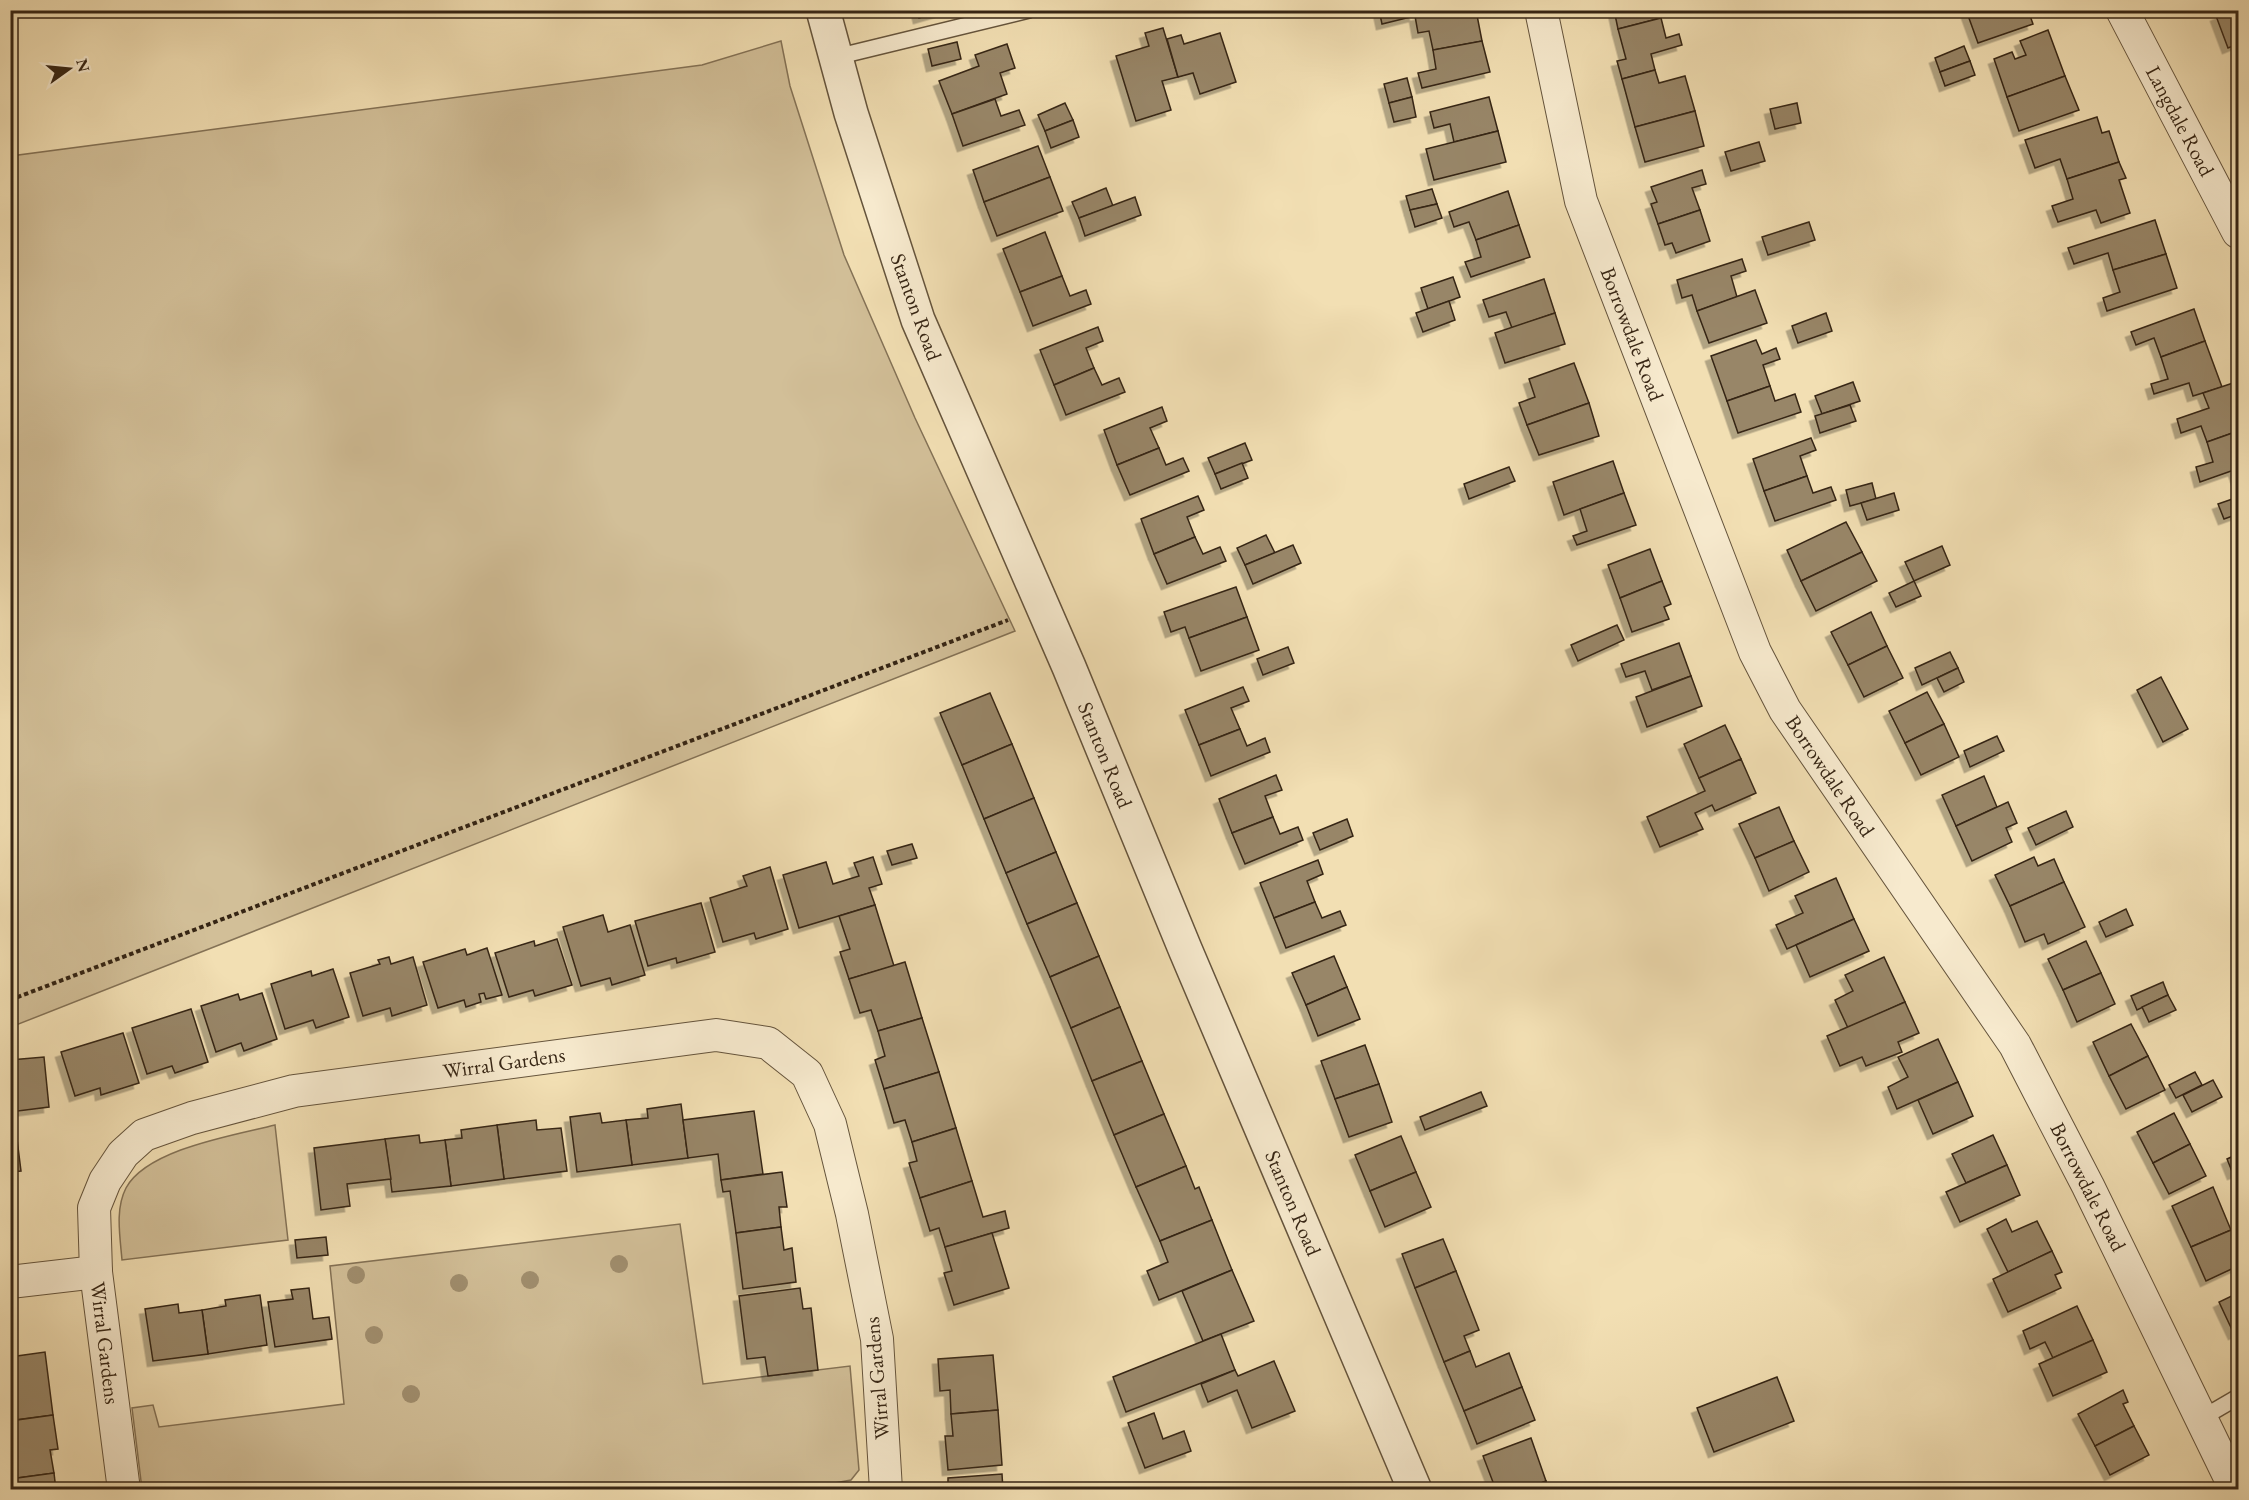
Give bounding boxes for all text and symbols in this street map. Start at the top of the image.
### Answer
north arrow [39,39,99,99]
text: N [71,56,95,74]
street label: Langdale Road [2140,61,2221,181]
street label: Stanton Road [885,250,948,364]
street label: Borrowdale Road [1595,263,1670,405]
street label: Stanton Road [1072,698,1139,812]
street label: Borrowdale Road [1780,710,1881,842]
street label: Wirral Gardens [441,1041,567,1084]
street label: Borrowdale Road [2044,1118,2133,1256]
street label: Stanton Road [1259,1146,1328,1260]
street label: Wirral Gardens [85,1280,126,1406]
street label: Wirral Gardens [858,1315,895,1440]

